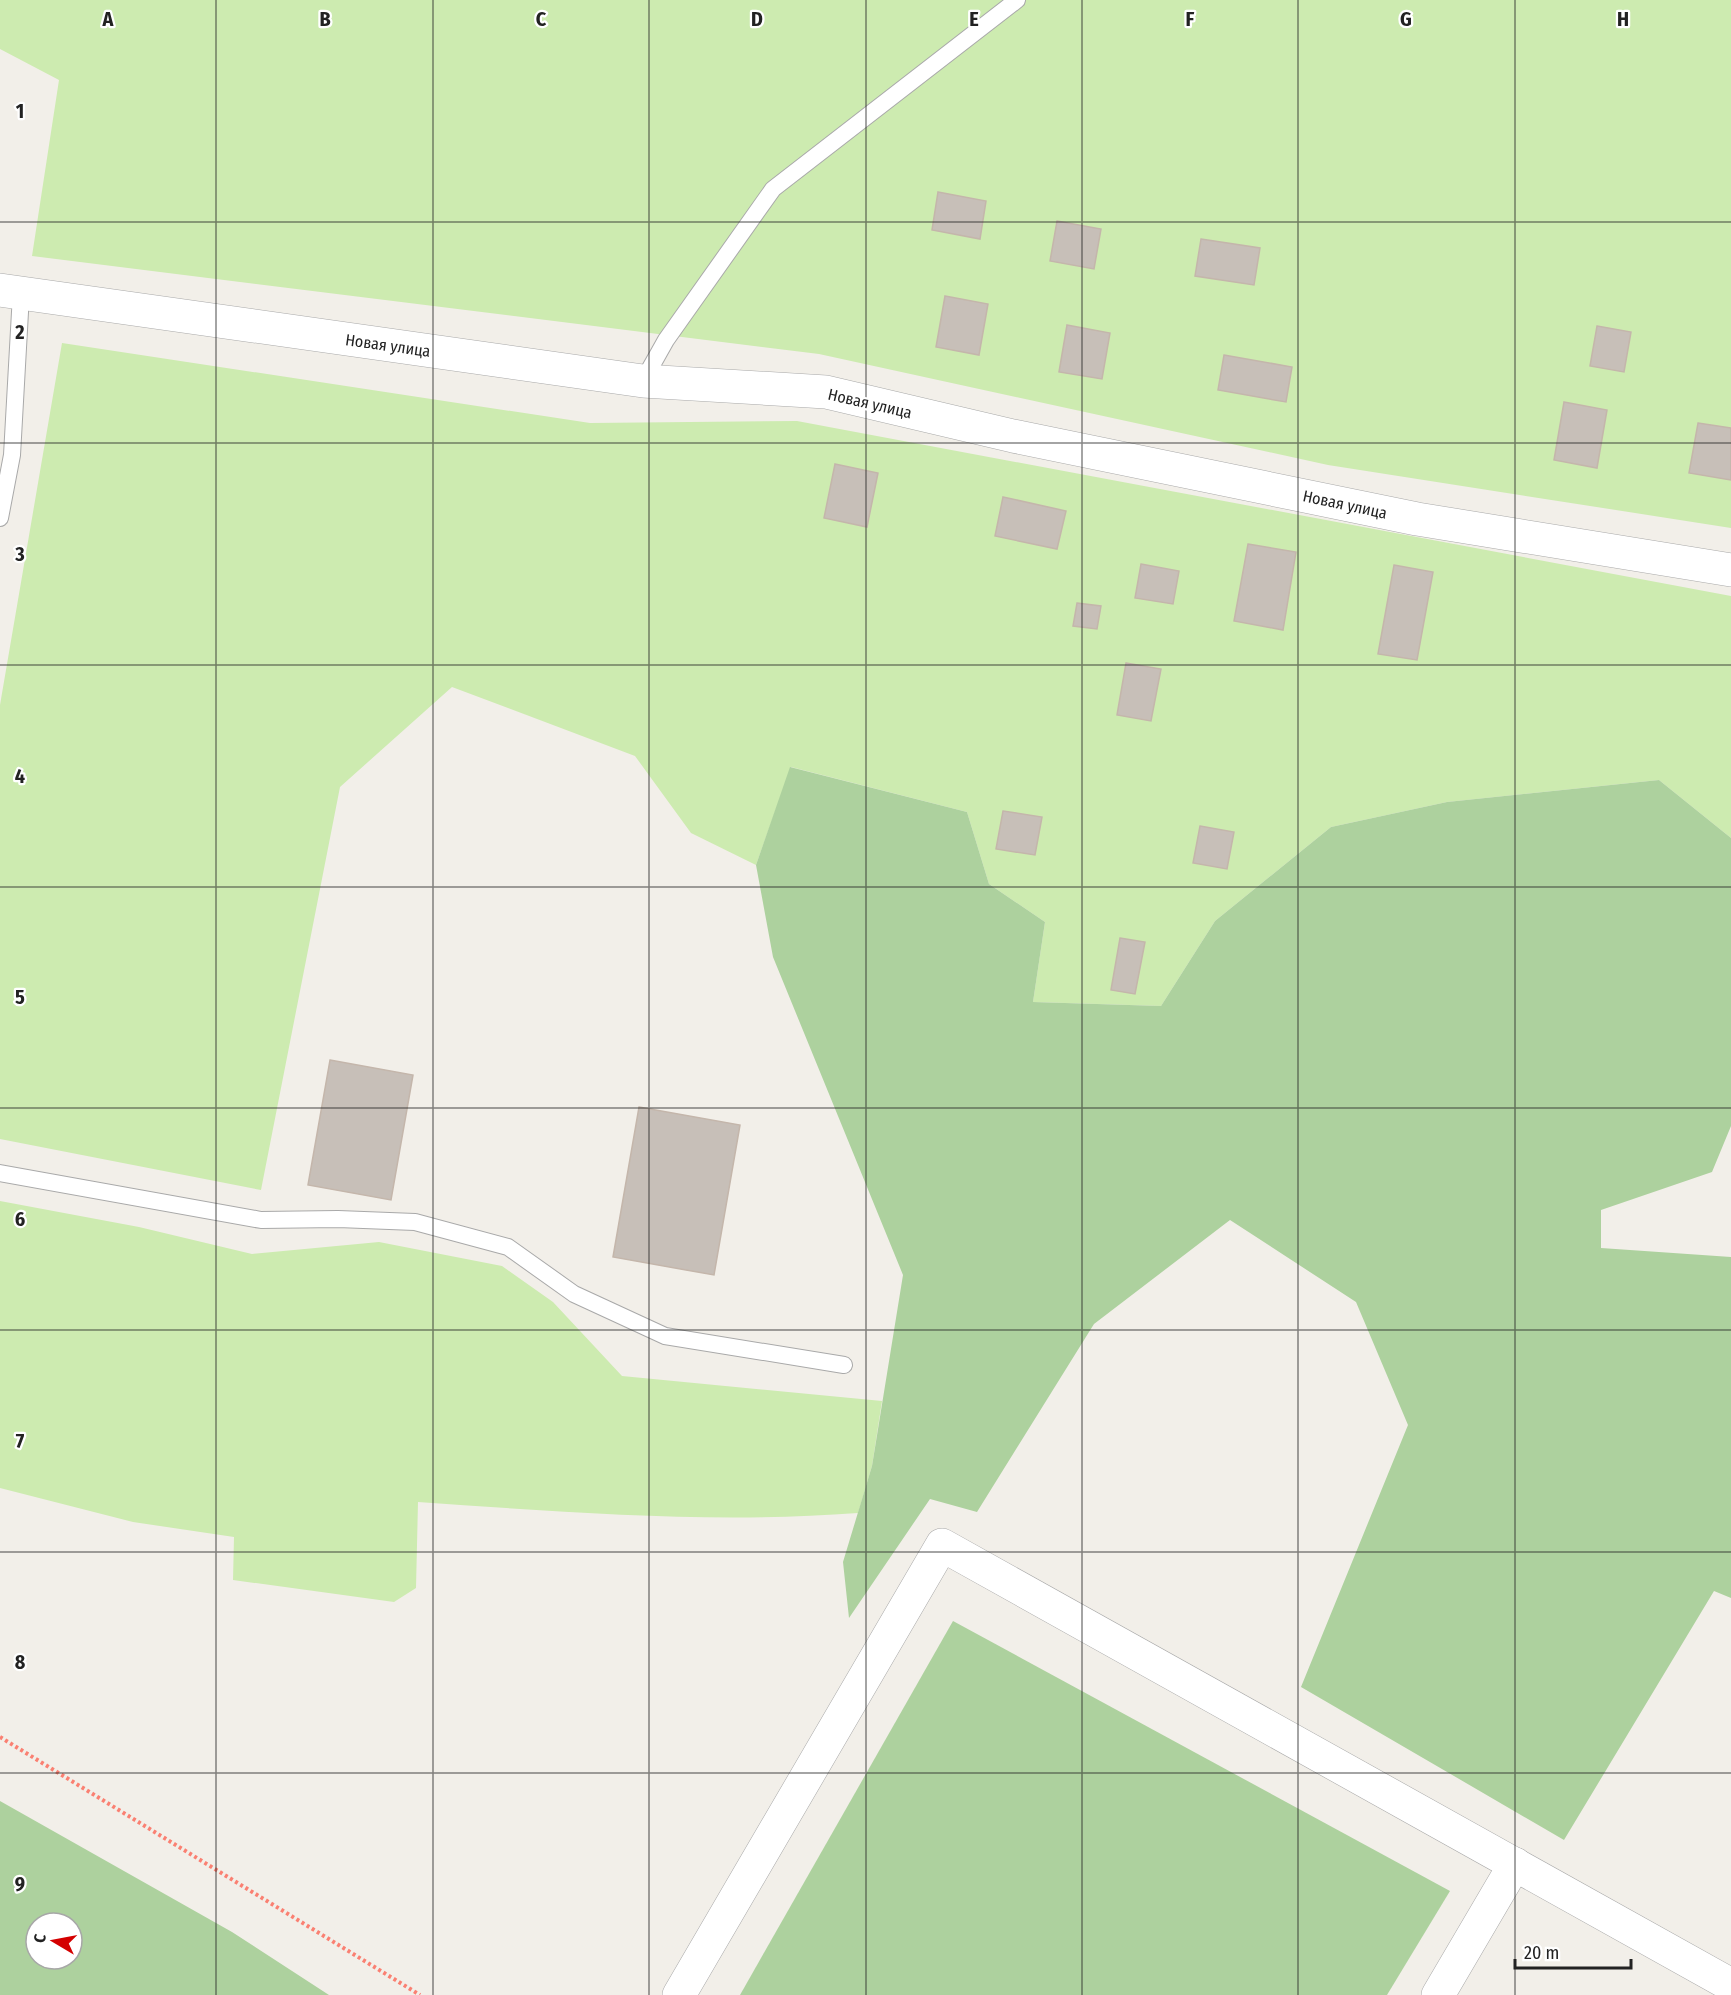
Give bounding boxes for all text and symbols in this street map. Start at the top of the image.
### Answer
text: A [102,7,115,31]
text: B [319,7,331,31]
text: C [536,7,547,31]
text: D [751,7,763,31]
text: E [969,7,979,31]
text: F [1186,7,1195,31]
text: G [1400,7,1412,31]
text: H [1617,7,1629,31]
text: 1 [16,99,24,123]
text: 2 [14,320,25,344]
street label: Новая улица [344,330,432,361]
street label: Новая улица [826,385,914,422]
street label: Новая улица [1301,486,1389,523]
text: 3 [14,542,25,566]
text: 4 [15,764,25,788]
text: 5 [15,985,25,1009]
text: 6 [15,1207,25,1231]
text: 7 [16,1429,25,1453]
text: 8 [15,1650,26,1674]
text: 9 [15,1872,25,1896]
north arrow [24,1911,84,1971]
text: С [30,1932,50,1944]
scale bar [1515,1932,1630,1970]
text: 20 m [1524,1942,1559,1964]

